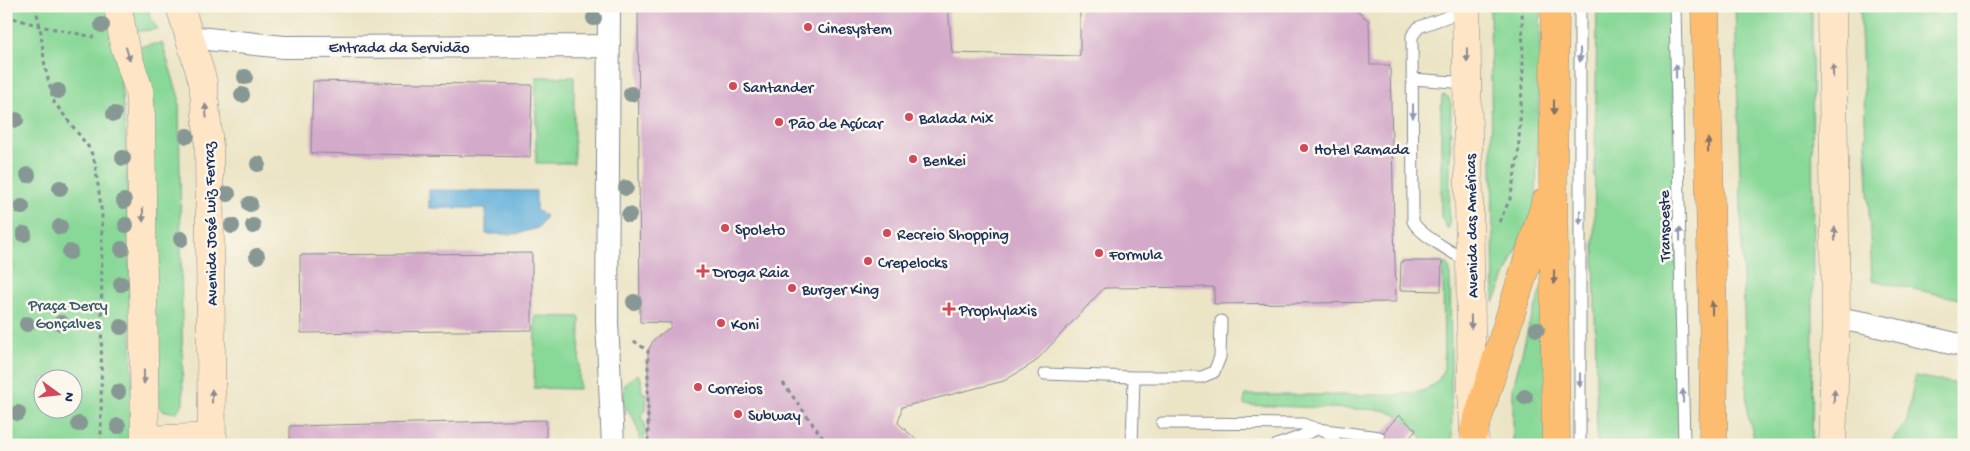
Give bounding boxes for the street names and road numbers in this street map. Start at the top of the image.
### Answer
street label: Entrada da Servidão [328,40,470,59]
street label: Avenida José Luiz Ferraz [202,141,223,306]
street label: Avenida das Américas [1463,153,1484,298]
street label: Transoeste [1656,189,1677,263]

